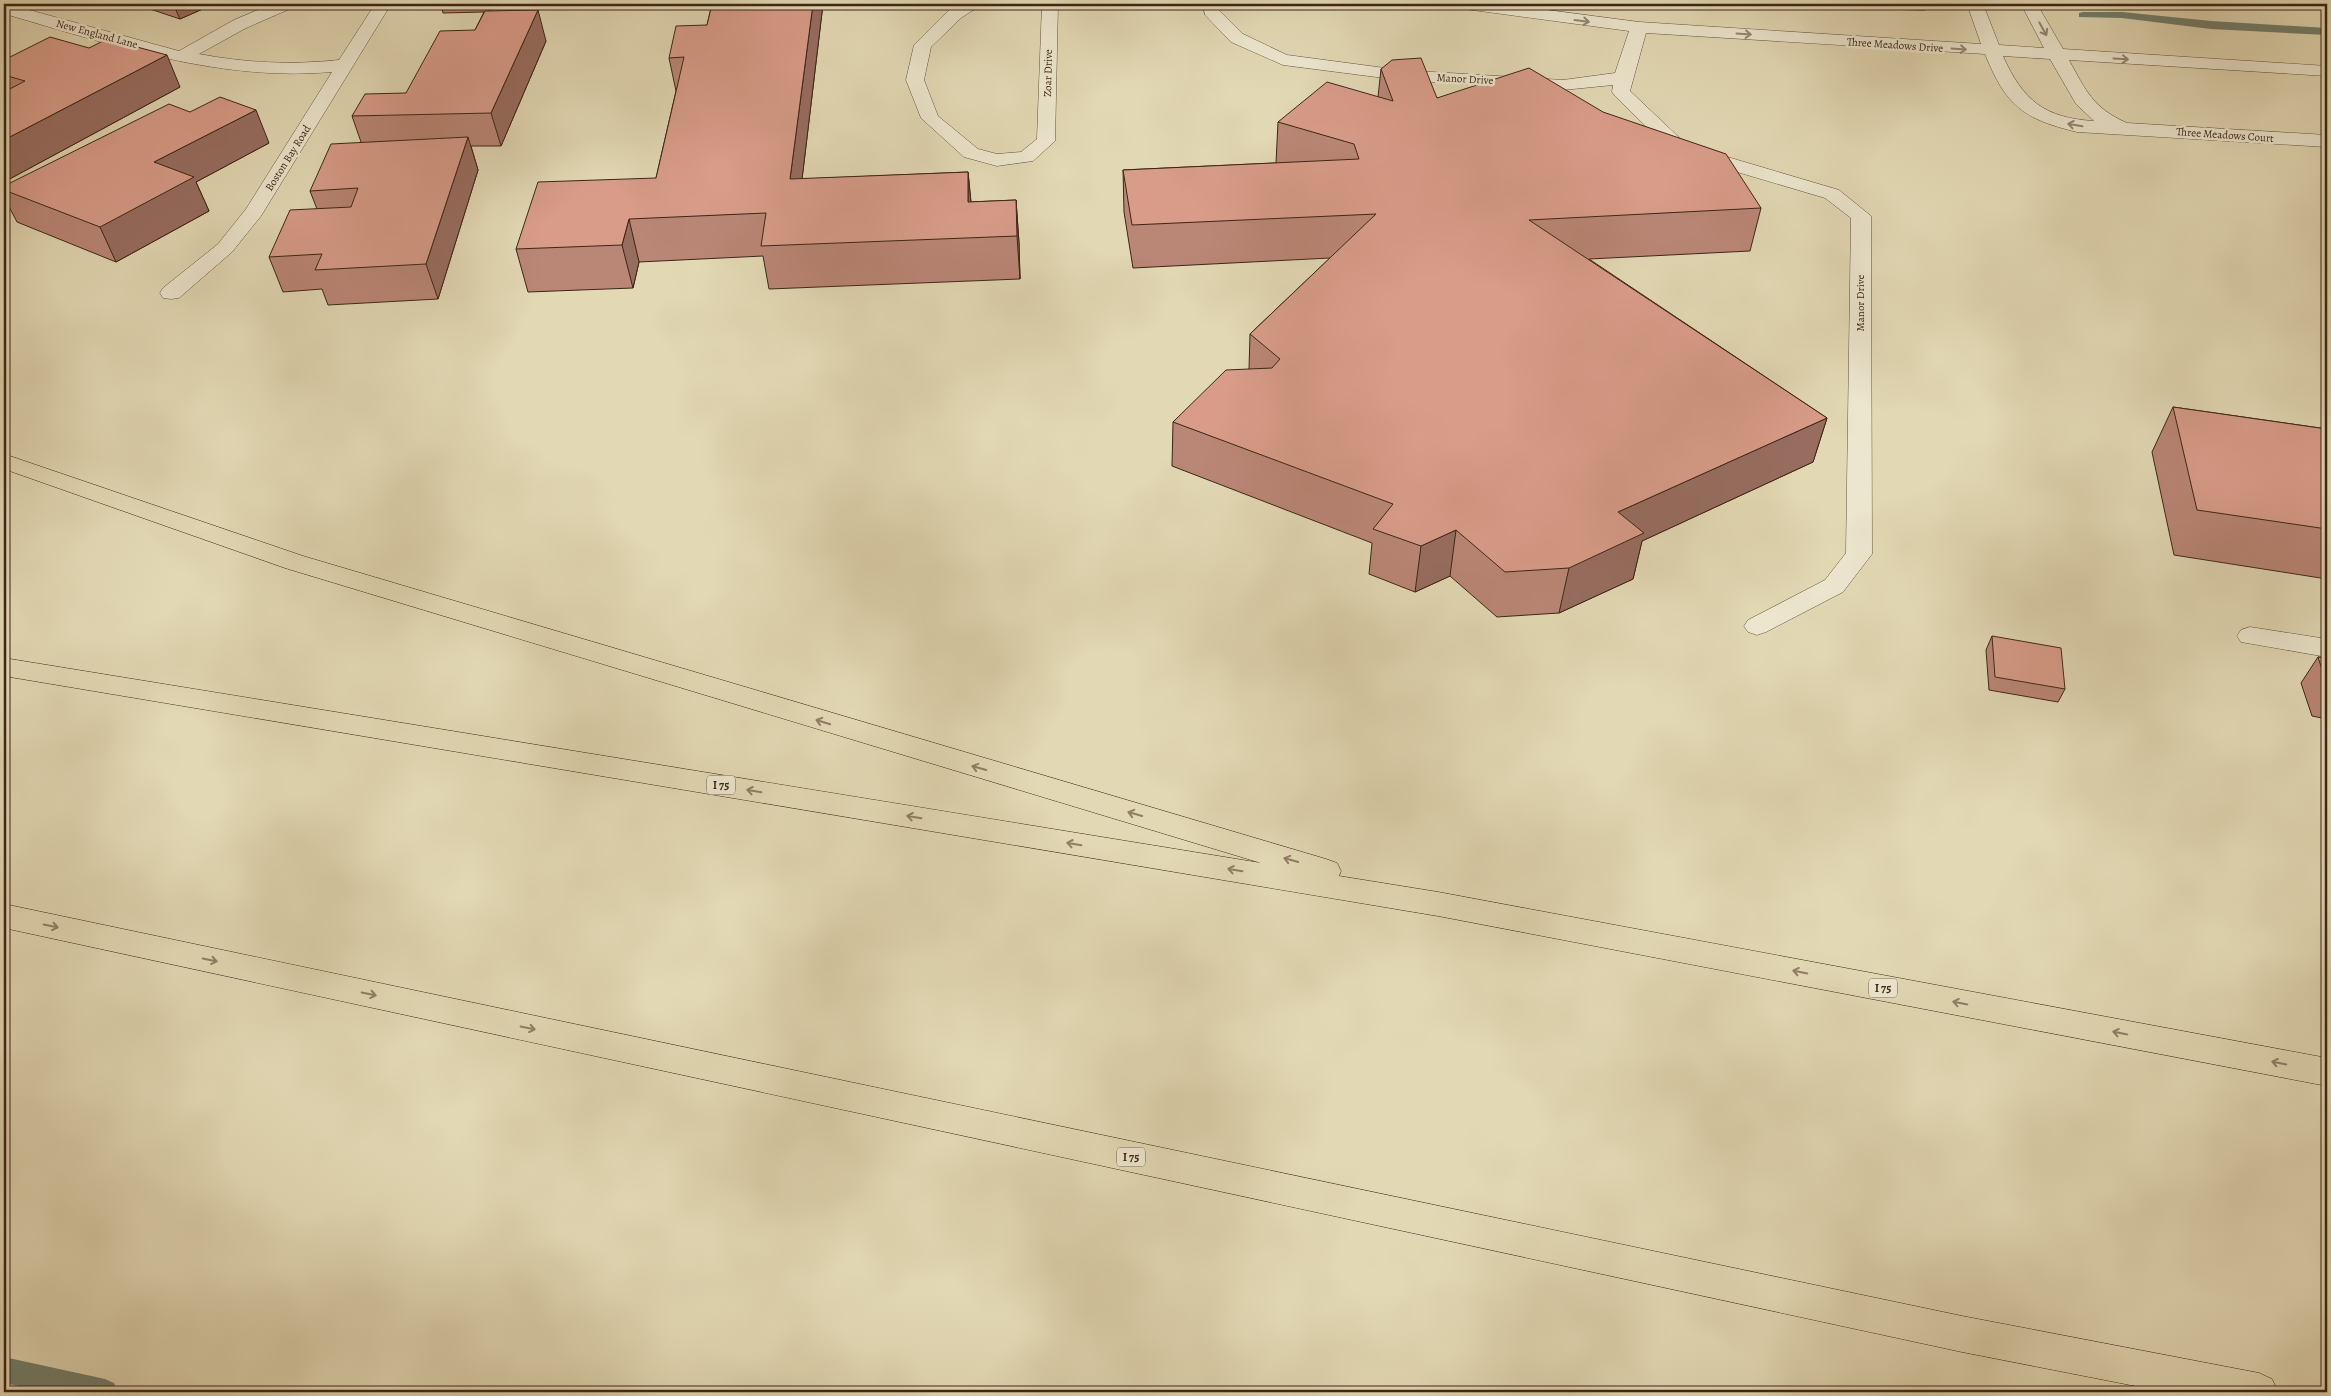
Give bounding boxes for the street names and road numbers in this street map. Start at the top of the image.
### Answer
street label: New England Lane [55,16,140,52]
street label: Three Meadows Drive [1846,34,1944,56]
street label: Zoar Drive [1040,49,1056,97]
street label: Manor Drive [1436,70,1494,88]
street label: Boston Bay Road [262,122,314,194]
street label: Three Meadows Court [2176,124,2275,146]
street label: Manor Drive [1853,274,1868,331]
road number: I 75 [707,776,735,794]
road number: I 75 [1869,978,1897,998]
road number: I 75 [1117,1148,1145,1166]

